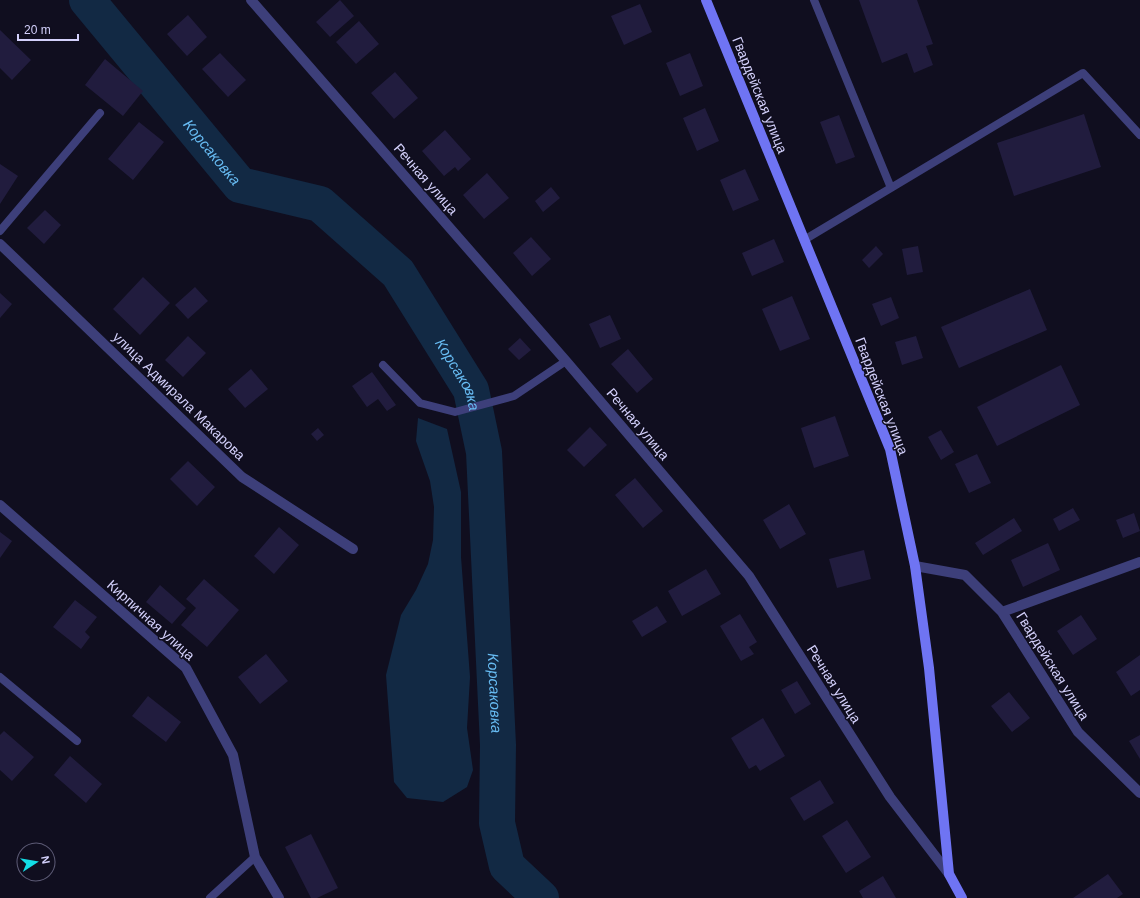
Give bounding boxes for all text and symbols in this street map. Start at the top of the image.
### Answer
scale bar [18,16,78,42]
text: 20 m [24,23,51,37]
street label: Гвардейская улица [729,34,791,156]
water label: Корсаковка [180,116,245,188]
street label: Речная улица [391,140,461,218]
street label: улица Адмирала Макарова [110,329,248,463]
water label: Корсаковка [432,335,484,412]
street label: Гвардейская улица [852,335,912,457]
street label: Речная улица [603,385,673,463]
street label: Кирпичная улица [104,577,198,664]
street label: Гвардейская улица [1013,609,1093,723]
street label: Речная улица [804,642,864,726]
water label: Корсаковка [485,653,506,733]
north arrow [16,842,56,882]
text: N [39,855,52,865]

